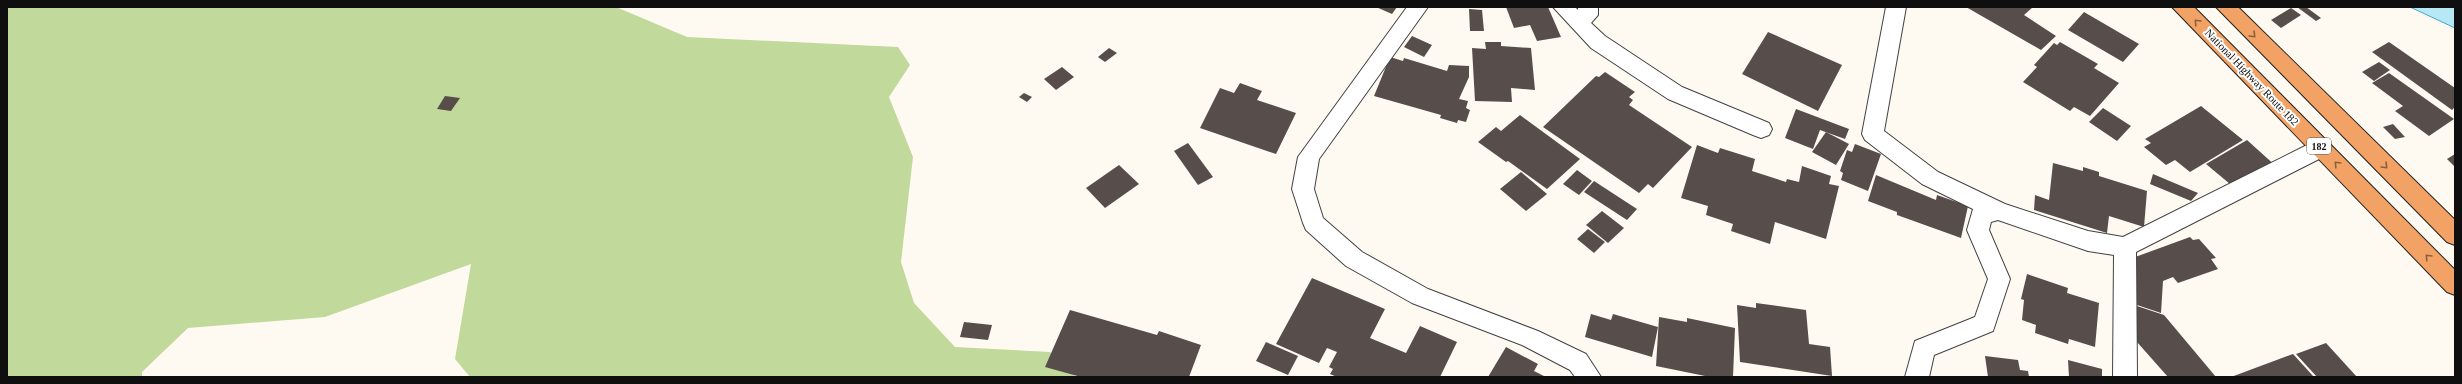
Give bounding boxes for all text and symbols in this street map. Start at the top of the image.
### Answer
one-way arrow [2194,19,2202,27]
street label: National Highway Route 182 [2203,26,2301,128]
one-way arrow [2248,30,2256,37]
road number: 182 [2307,138,2331,154]
one-way arrow [2334,161,2342,169]
one-way arrow [2380,161,2388,169]
one-way arrow [2425,254,2433,262]

